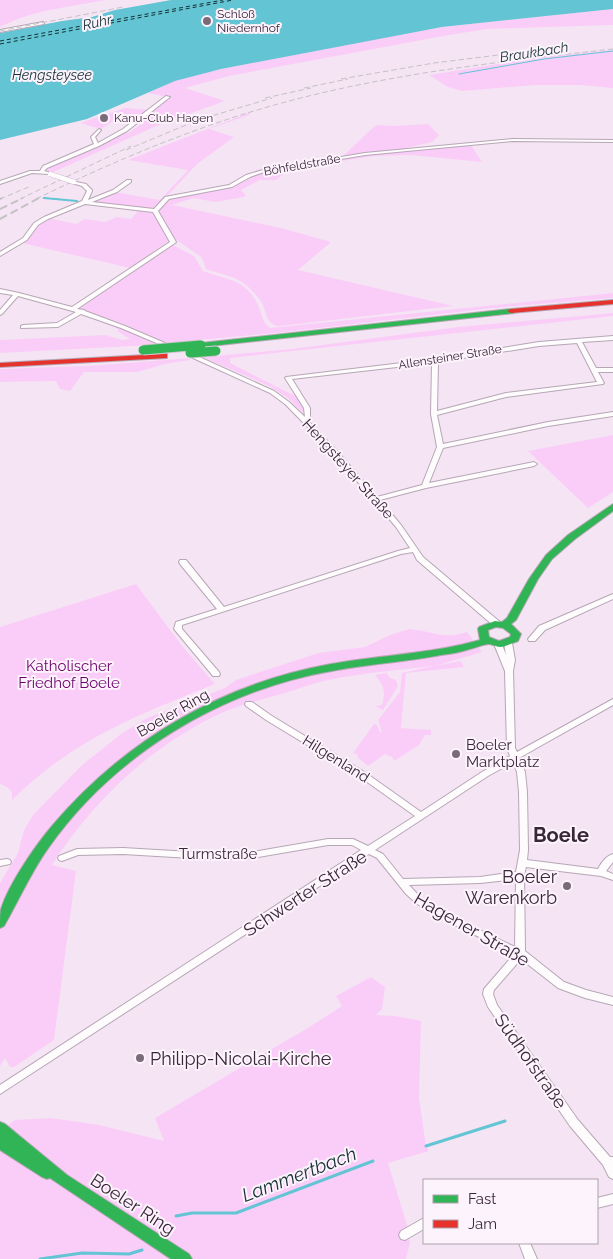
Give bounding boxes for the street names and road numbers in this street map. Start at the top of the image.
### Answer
street label: Böhfeldstraße [262,151,342,179]
street label: Allensteiner Straße [397,342,503,372]
street label: Hengsteyer Straße [298,415,398,523]
street label: Boeler Ring [134,685,212,741]
street label: Hilgenland [299,731,373,787]
street label: Turmstraße [179,845,257,863]
street label: Schwerter Straße [239,845,371,941]
street label: Hagener Straße [411,888,534,971]
street label: Südhofstraße [491,1009,572,1113]
street label: Boeler Ring [87,1169,179,1239]

